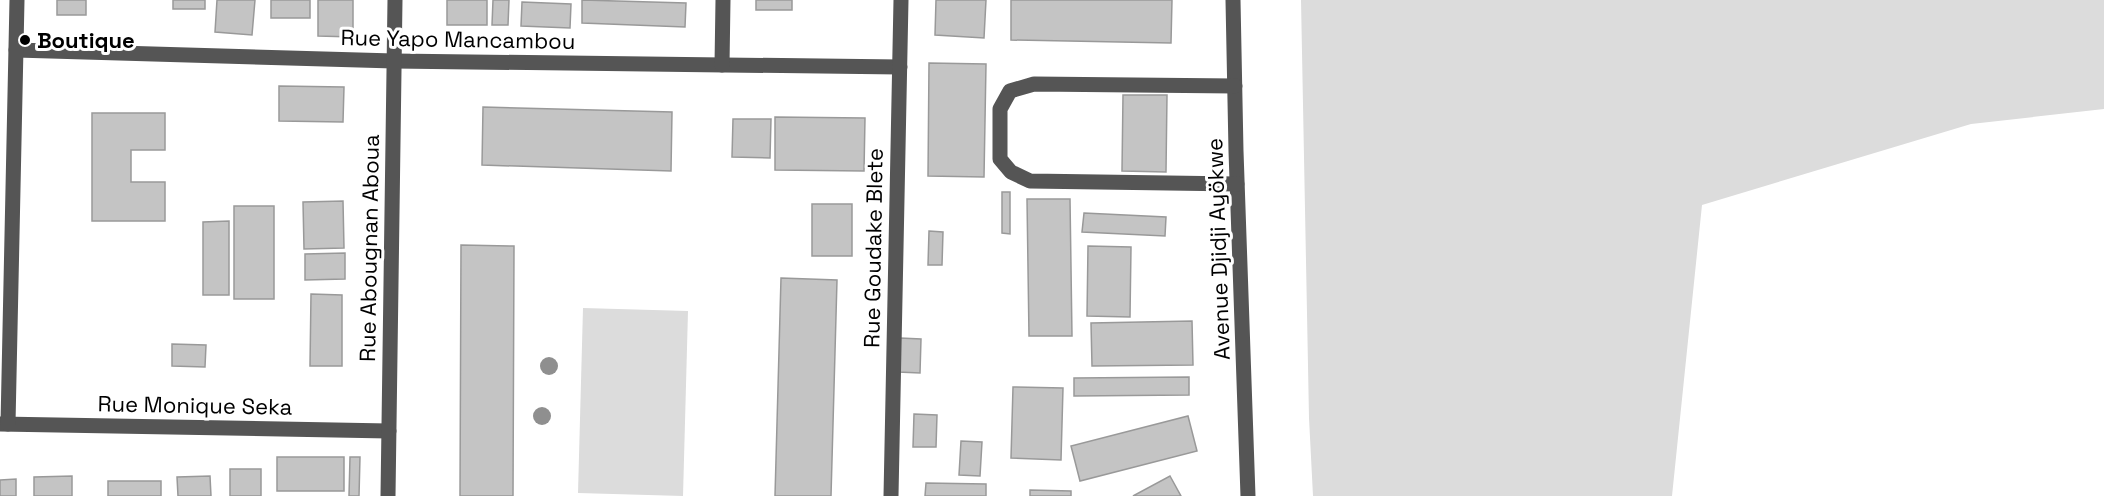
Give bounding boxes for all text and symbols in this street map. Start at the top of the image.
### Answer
street label: Rue Yapo Mancambou [340,23,576,55]
place label: Boutique [37,26,135,54]
marker: Boutique [18,33,32,47]
street label: Rue Abougnan Aboua [353,134,385,362]
street label: Avenue Djidji Ayökwe [1200,137,1236,361]
street label: Rue Goudake Blete [857,148,889,348]
street label: Rue Monique Seka [97,389,293,421]

